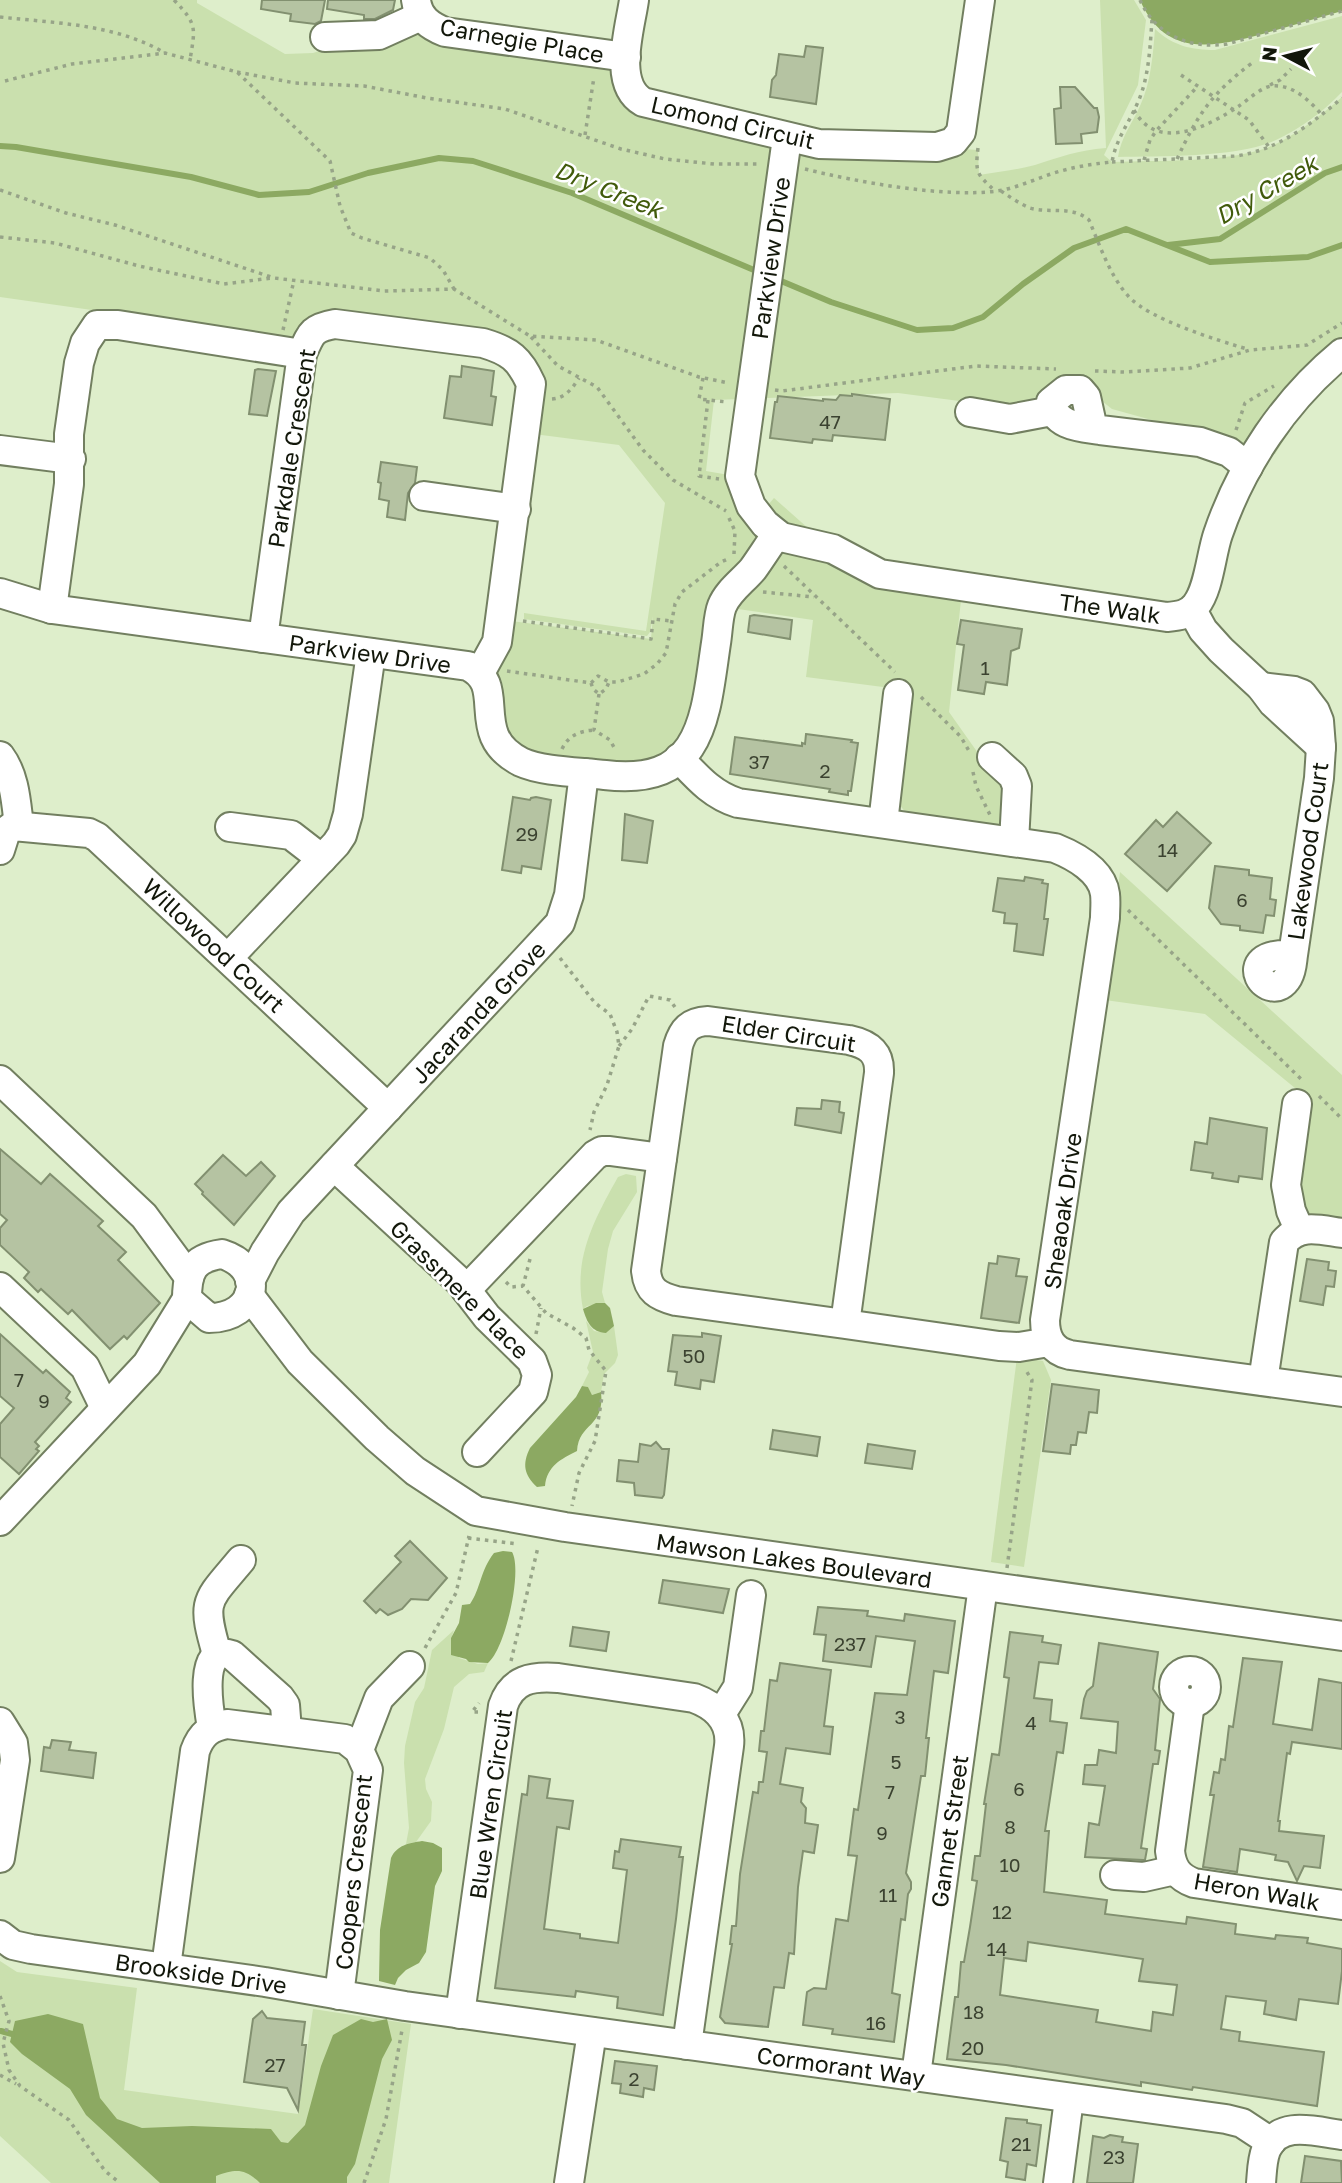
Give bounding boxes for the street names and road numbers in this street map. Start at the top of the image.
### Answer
street label: Carnegie Place [438,12,606,68]
street label: Lomond Circuit [648,90,818,154]
street label: Parkview Drive [745,175,795,341]
street label: Parkdale Crescent [261,346,321,550]
street label: The Walk [1058,587,1162,629]
street label: Parkview Drive [287,628,453,678]
street label: Lakewood Court [1281,760,1333,942]
street label: Willowood Court [137,872,291,1018]
street label: Jacaranda Grove [405,935,551,1089]
street label: Elder Circuit [720,1009,858,1057]
street label: Sheaoak Drive [1037,1131,1087,1291]
street label: Grassmere Place [385,1214,535,1364]
street label: Mawson Lakes Boulevard [654,1527,934,1593]
street label: Blue Wren Circuit [463,1707,517,1901]
street label: Gannet Street [924,1753,974,1909]
street label: Coopers Crescent [329,1773,377,1971]
street label: Heron Walk [1192,1866,1322,1916]
street label: Brookside Drive [113,1947,289,1999]
street label: Cormorant Way [755,2040,927,2092]

